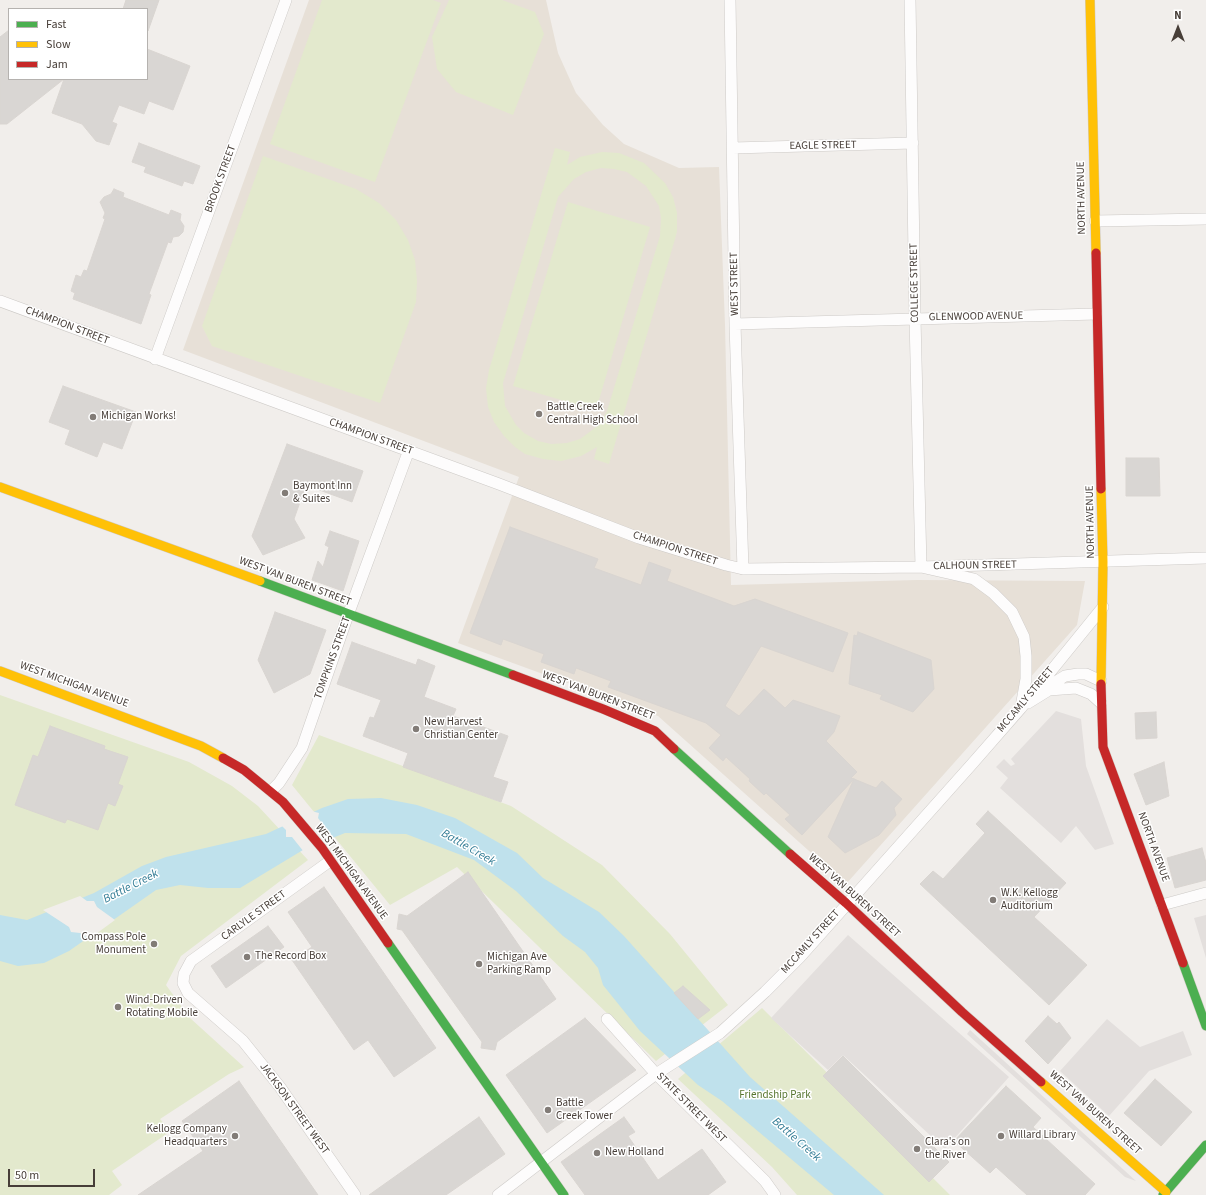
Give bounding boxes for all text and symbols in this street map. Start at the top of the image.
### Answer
legend [8,8,148,80]
north arrow [1158,8,1198,48]
text: N [1174,8,1182,23]
text: Fast [46,16,66,33]
text: Slow [46,36,71,53]
text: Jam [46,56,68,73]
street label: EAGLE STREET [789,139,857,153]
street label: BROOK STREET [203,143,239,215]
street label: NORTH AVENUE [1075,161,1089,235]
street label: COLLEGE STREET [908,243,922,323]
street label: WEST STREET [728,252,742,316]
street label: CHAMPION STREET [23,304,111,348]
street label: GLENWOOD AVENUE [929,310,1023,324]
place label: Battle Creek Central High School [547,401,638,427]
marker: Battle Creek Central High School [534,409,544,419]
place label: Michigan Works! [101,410,176,424]
marker: Michigan Works! [88,412,98,422]
street label: CHAMPION STREET [327,416,415,458]
place label: Baymont Inn & Suites [293,480,352,506]
street label: NORTH AVENUE [1084,485,1098,559]
marker: Baymont Inn & Suites [280,488,290,498]
street label: CHAMPION STREET [631,529,719,569]
street label: WEST VAN BUREN STREET [237,554,353,610]
street label: CALHOUN STREET [933,559,1017,573]
street label: TOMPKINS STREET [312,615,354,701]
street label: WEST MICHIGAN AVENUE [18,659,130,711]
street label: MCCAMLY STREET [995,665,1057,735]
street label: WEST VAN BUREN STREET [540,668,656,724]
place label: New Harvest Christian Center [424,716,498,742]
marker: New Harvest Christian Center [411,724,421,734]
street label: NORTH AVENUE [1134,810,1172,884]
street label: WEST MICHIGAN AVENUE [312,822,390,922]
water label: Battle Creek [438,827,498,869]
street label: WEST VAN BUREN STREET [805,851,903,941]
water label: Battle Creek [101,867,161,907]
place label: W.K. Kellogg Auditorium [1001,887,1058,913]
street label: CARLYLE STREET [219,888,289,944]
marker: W.K. Kellogg Auditorium [988,895,998,905]
street label: MCCAMLY STREET [779,907,843,977]
place label: Compass Pole Monument [82,931,146,957]
marker: Compass Pole Monument [149,939,159,949]
place label: The Record Box [255,950,326,964]
place label: Michigan Ave Parking Ramp [487,951,551,977]
marker: The Record Box [242,952,252,962]
marker: Michigan Ave Parking Ramp [474,959,484,969]
place label: Wind-Driven Rotating Mobile [126,994,198,1020]
marker: Wind-Driven Rotating Mobile [113,1002,123,1012]
street label: JACKSON STREET WEST [256,1061,332,1157]
street label: WEST VAN BUREN STREET [1046,1068,1144,1158]
street label: STATE STREET WEST [653,1070,729,1146]
park label: Friendship Park [739,1089,811,1103]
place label: Battle Creek Tower [556,1097,613,1123]
marker: Battle Creek Tower [543,1105,553,1115]
water label: Battle Creek [769,1115,823,1165]
place label: Kellogg Company Headquarters [146,1123,227,1149]
place label: Willard Library [1009,1129,1076,1143]
marker: Kellogg Company Headquarters [230,1131,240,1141]
marker: Willard Library [996,1131,1006,1141]
place label: Clara's on the River [925,1136,970,1162]
marker: Clara's on the River [912,1144,922,1154]
place label: New Holland [605,1146,664,1160]
marker: New Holland [592,1148,602,1158]
scale bar [10,1161,97,1187]
text: 50 m [15,1167,39,1184]

